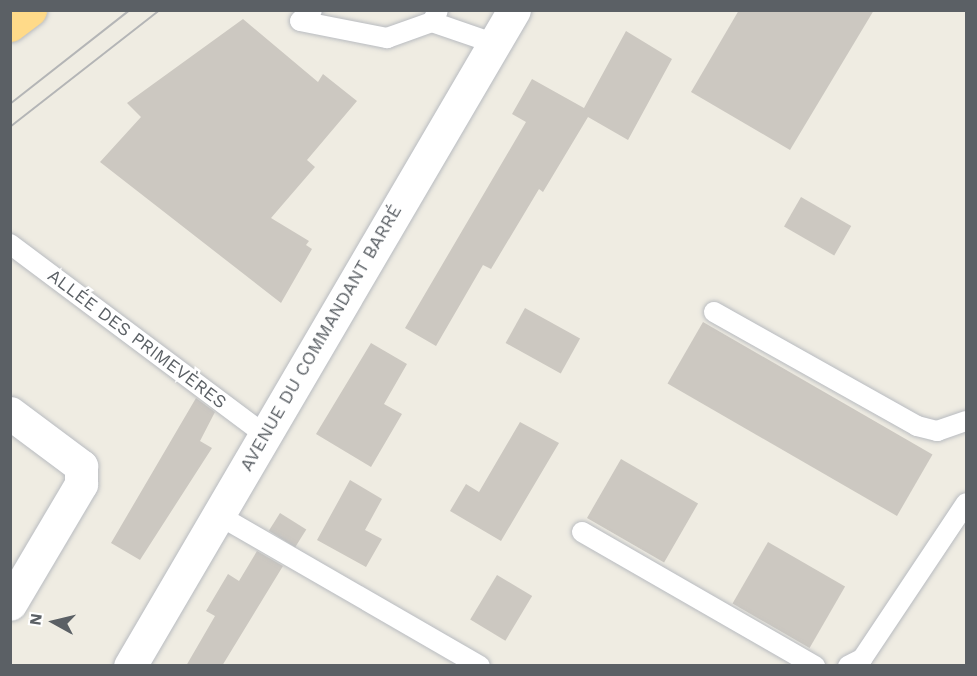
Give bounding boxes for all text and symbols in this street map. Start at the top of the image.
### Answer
street label: AVENUE DU COMMANDANT BARRÉ [235,201,407,475]
street label: ALLÉE DES PRIMEVÈRES [43,265,231,413]
north arrow [24,592,84,652]
text: N [25,612,46,627]

